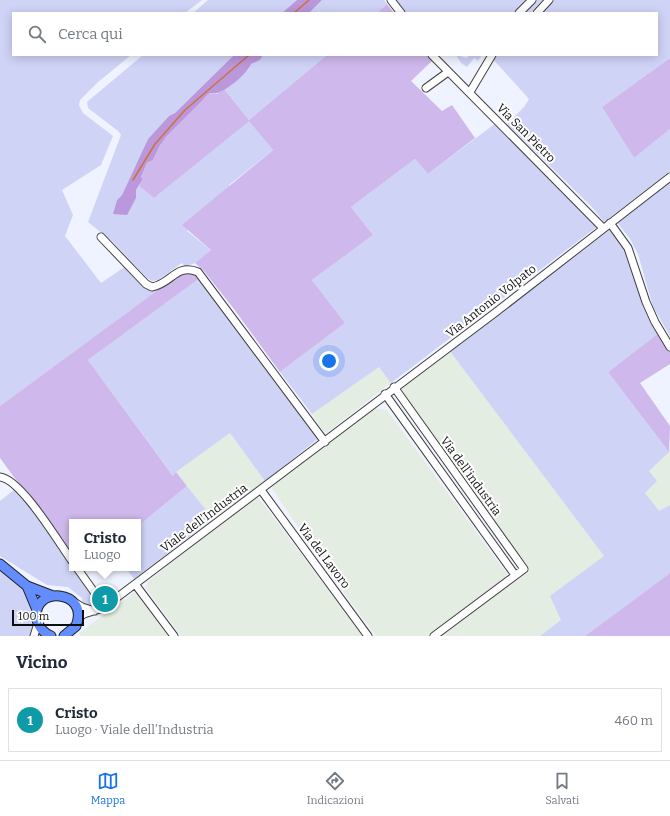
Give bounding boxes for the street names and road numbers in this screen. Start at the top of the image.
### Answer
street label: Via San Pietro [494,101,558,165]
street label: Via Antonio Volpato [443,262,539,340]
street label: Via dell'industria [438,434,505,519]
street label: Viale dell'Industria [158,481,250,555]
street label: Via del Lavoro [295,521,353,591]

